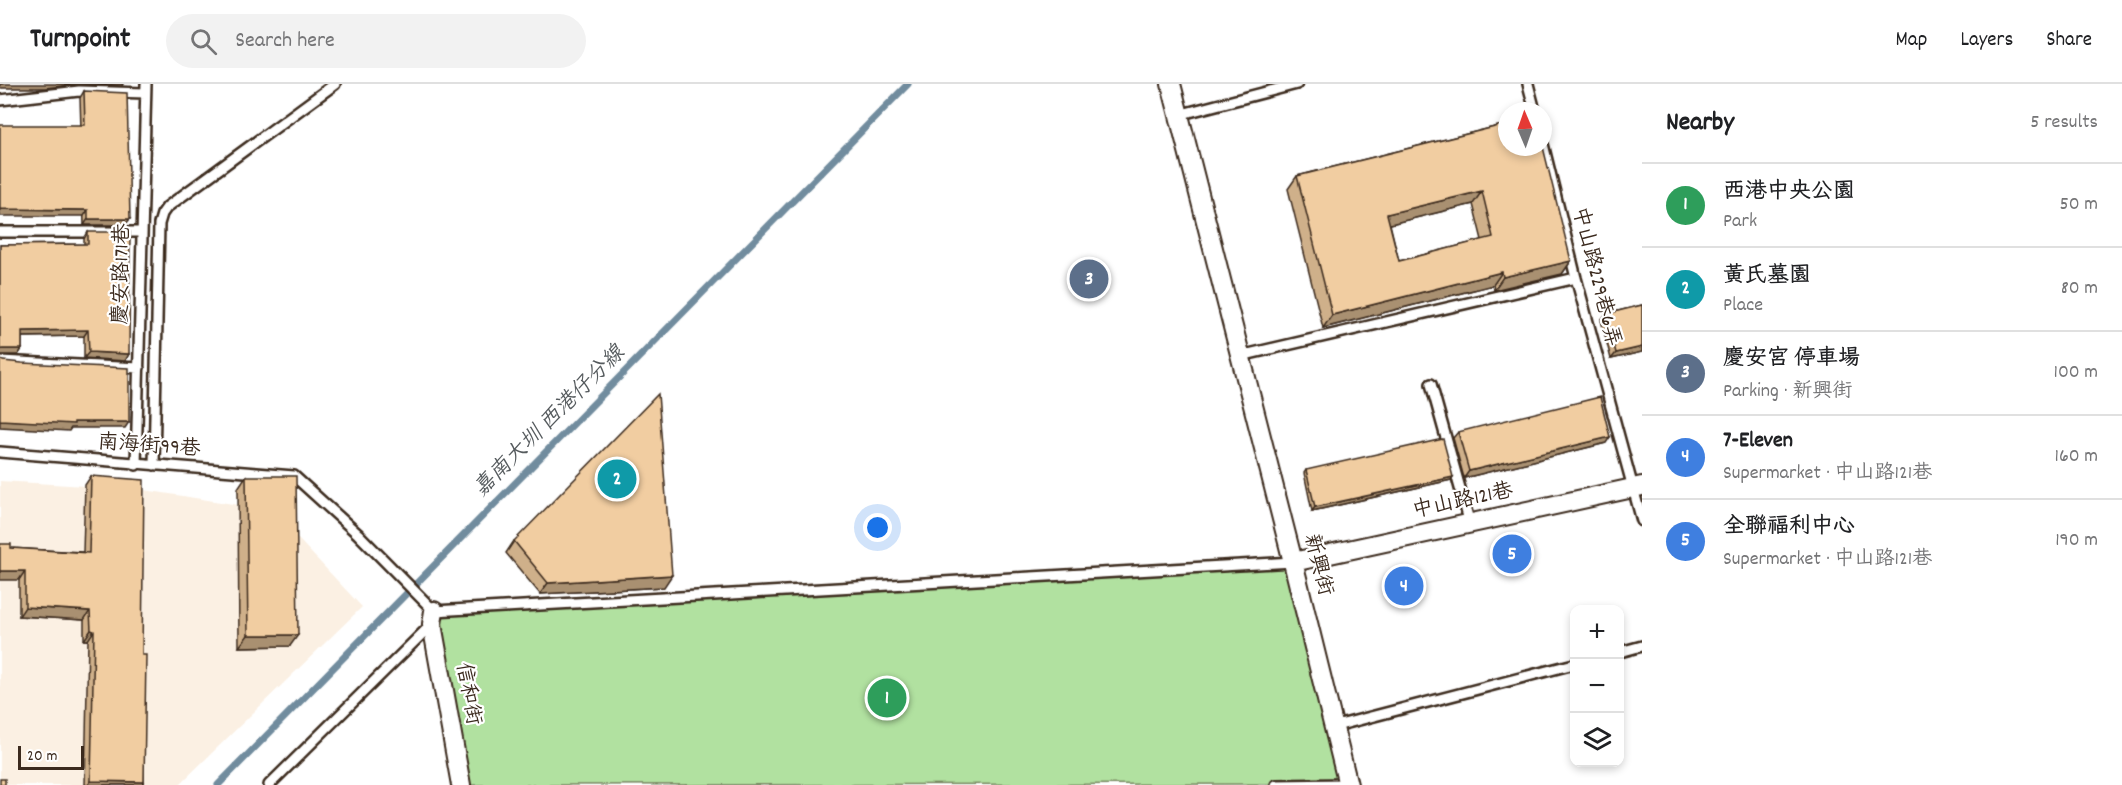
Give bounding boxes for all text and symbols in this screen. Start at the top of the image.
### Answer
search box [166,14,586,68]
text: Turnpoint [30,21,130,61]
icon: search [187,25,220,58]
text: Search here [235,26,335,57]
text: Map [1896,26,1927,56]
text: Layers [1960,26,2013,56]
text: Share [2046,26,2092,56]
north arrow [1498,102,1552,156]
text: Nearby [1666,105,1734,142]
text: 5 results [2030,109,2098,137]
text: 西港中央公園 [1723,177,1855,208]
text: 1 [1683,191,1688,219]
text: 50 m [2060,191,2098,219]
street label: 中山路229巷6弄 [1563,204,1627,350]
text: Park [1723,208,1757,236]
street label: 慶安路171巷 [107,223,139,325]
pin: 3 [1070,256,1108,302]
text: 黃氏墓園 [1723,261,1811,292]
text: 2 [1681,275,1690,303]
text: 80 m [2061,275,2098,303]
text: Place [1723,292,1763,320]
water label: 嘉南大圳 西港仔分線 [467,339,633,505]
text: 慶安宮 停車場 [1723,344,1860,375]
text: 3 [1681,359,1690,387]
text: 100 m [2054,359,2098,387]
text: Parking · 新興街 [1723,378,1852,406]
text: 7-Eleven [1723,426,1793,457]
street label: 南海街99巷 [96,428,202,466]
text: 4 [1681,443,1690,471]
text: 160 m [2055,443,2098,471]
pin: 2 [598,456,636,502]
text: Supermarket · 中山路121巷 [1723,460,1932,488]
street label: 中山路121巷 [1410,477,1516,527]
text: 全聯福利中心 [1723,512,1855,543]
your location [863,513,892,542]
text: 5 [1681,527,1690,555]
text: 190 m [2055,527,2098,555]
street label: 新興街 [1295,531,1339,599]
pin: 5 [1492,532,1532,576]
text: Supermarket · 中山路121巷 [1723,546,1932,574]
pin: 4 [1384,564,1424,608]
map controls [1570,605,1624,767]
button: + [1570,605,1624,659]
button: − [1570,659,1624,713]
street label: 信和街 [447,660,487,728]
pin: 1 [868,676,906,720]
button: layers [1570,713,1624,767]
scale bar [18,743,84,770]
text: 20 m [27,745,57,768]

